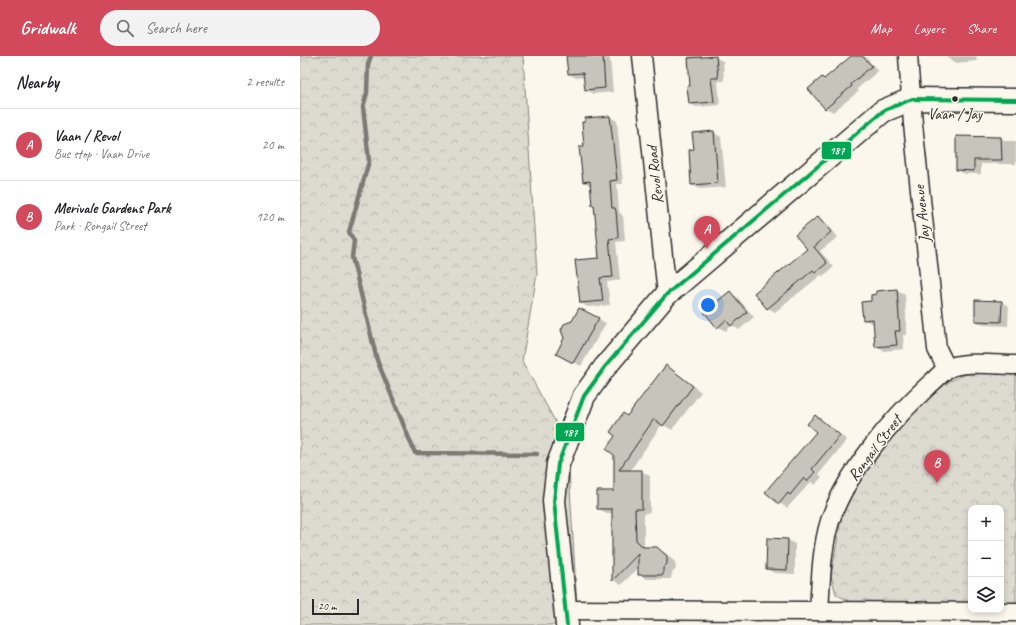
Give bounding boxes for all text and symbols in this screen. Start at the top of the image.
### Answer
search box [100,10,380,46]
text: Gridwalk [20,16,76,40]
icon: search [114,17,136,39]
text: Search here [146,19,207,38]
text: Map [870,20,892,37]
text: Layers [914,20,945,37]
text: Share [967,20,996,37]
text: Nearby [16,72,59,93]
text: 2 results [246,74,284,90]
marker: Vaan / Jay [950,94,960,104]
place label: Vaan / Jay [928,105,984,124]
text: Vaan / Revol [54,127,119,146]
text: A [26,137,32,153]
text: 20 m [262,137,284,153]
line badge: 187 [821,141,852,160]
street label: Revol Road [642,142,668,205]
text: 187 [830,143,845,157]
text: Bus stop · Vaan Drive [54,146,149,162]
street label: Jay Avenue [909,183,935,245]
text: Merivale Gardens Park [54,199,171,218]
text: B [26,209,32,225]
text: 120 m [256,209,284,225]
pin: A [694,216,720,249]
text: Park · Rongail Street [54,218,147,234]
your location [698,295,718,315]
street label: Rongail Street [844,409,908,485]
line badge: 187 [555,422,585,442]
text: 187 [563,425,578,439]
pin: B [924,450,950,483]
map controls [968,505,1004,613]
button: + [968,505,1004,541]
button: − [968,541,1004,577]
button: layers [968,577,1004,613]
scale bar [312,597,359,616]
text: 20 m [318,599,337,613]

